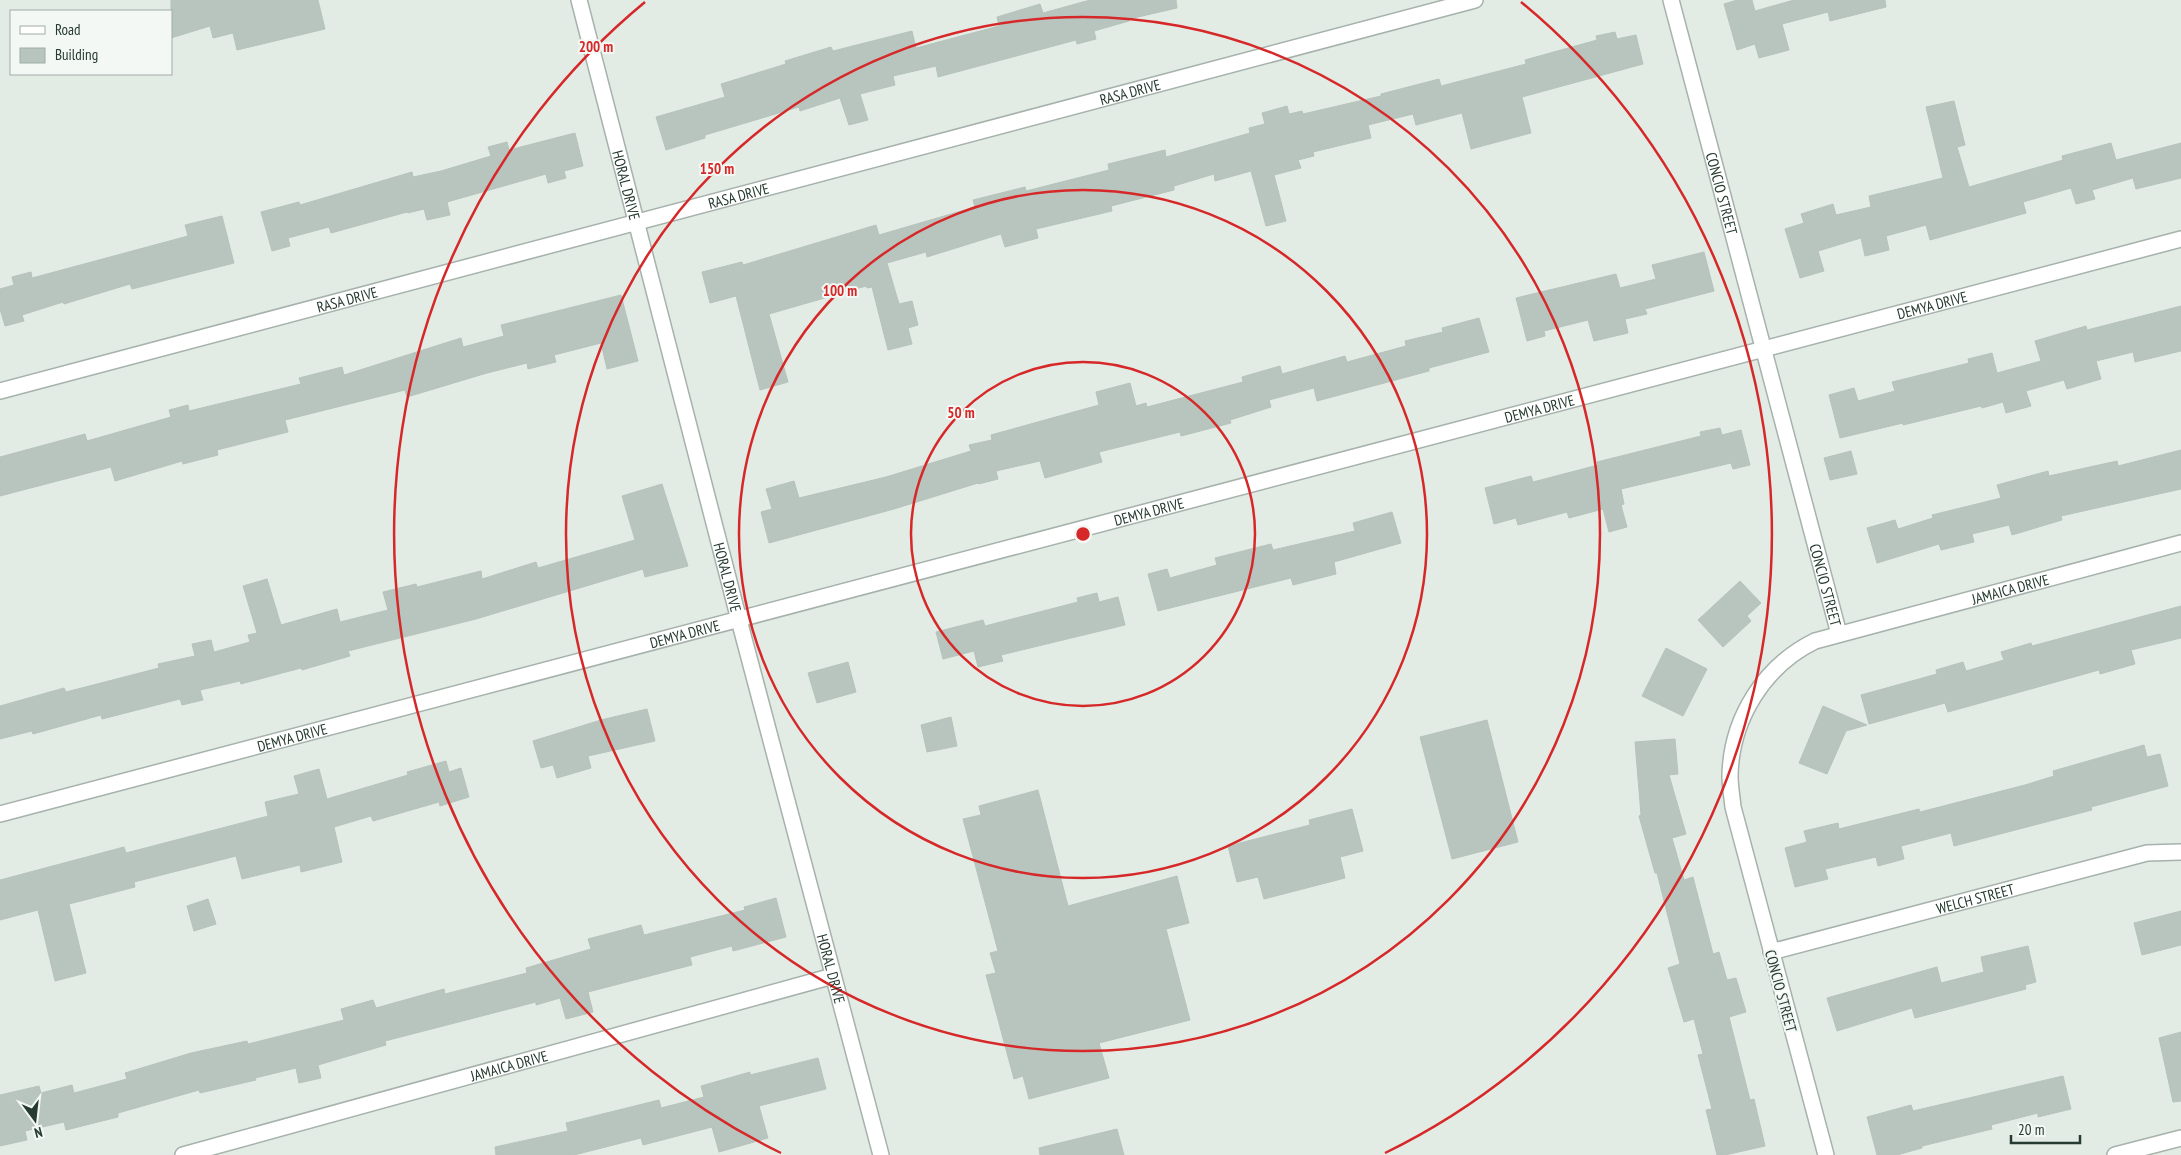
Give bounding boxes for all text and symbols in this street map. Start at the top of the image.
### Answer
legend [10,10,172,75]
text: Road [55,20,81,39]
text: 200 m [579,37,613,56]
text: Building [55,45,98,64]
street label: RASA DRIVE [1097,74,1162,109]
street label: HORAL DRIVE [609,148,645,222]
street label: CONCIO STREET [1702,150,1742,237]
text: 150 m [700,159,734,178]
street label: RASA DRIVE [706,178,771,212]
text: 100 m [823,281,857,300]
street label: RASA DRIVE [315,282,379,316]
street label: DEMYA DRIVE [1895,286,1969,323]
street label: DEMYA DRIVE [1502,390,1576,426]
text: 50 m [947,403,975,422]
street label: DEMYA DRIVE [1112,493,1186,529]
centre of rings [1074,525,1092,543]
street label: HORAL DRIVE [710,540,746,614]
street label: CONCIO STREET [1806,541,1846,628]
street label: JAMAICA DRIVE [1969,569,2051,608]
street label: DEMYA DRIVE [648,615,722,652]
street label: DEMYA DRIVE [255,719,329,755]
street label: WELCH STREET [1934,879,2016,918]
street label: HORAL DRIVE [813,932,850,1005]
street label: CONCIO STREET [1761,948,1801,1035]
street label: JAMAICA DRIVE [467,1046,550,1085]
north arrow [10,1095,60,1145]
scale bar [2011,1112,2080,1144]
text: 20 m [2018,1120,2044,1139]
text: N [32,1123,44,1142]

